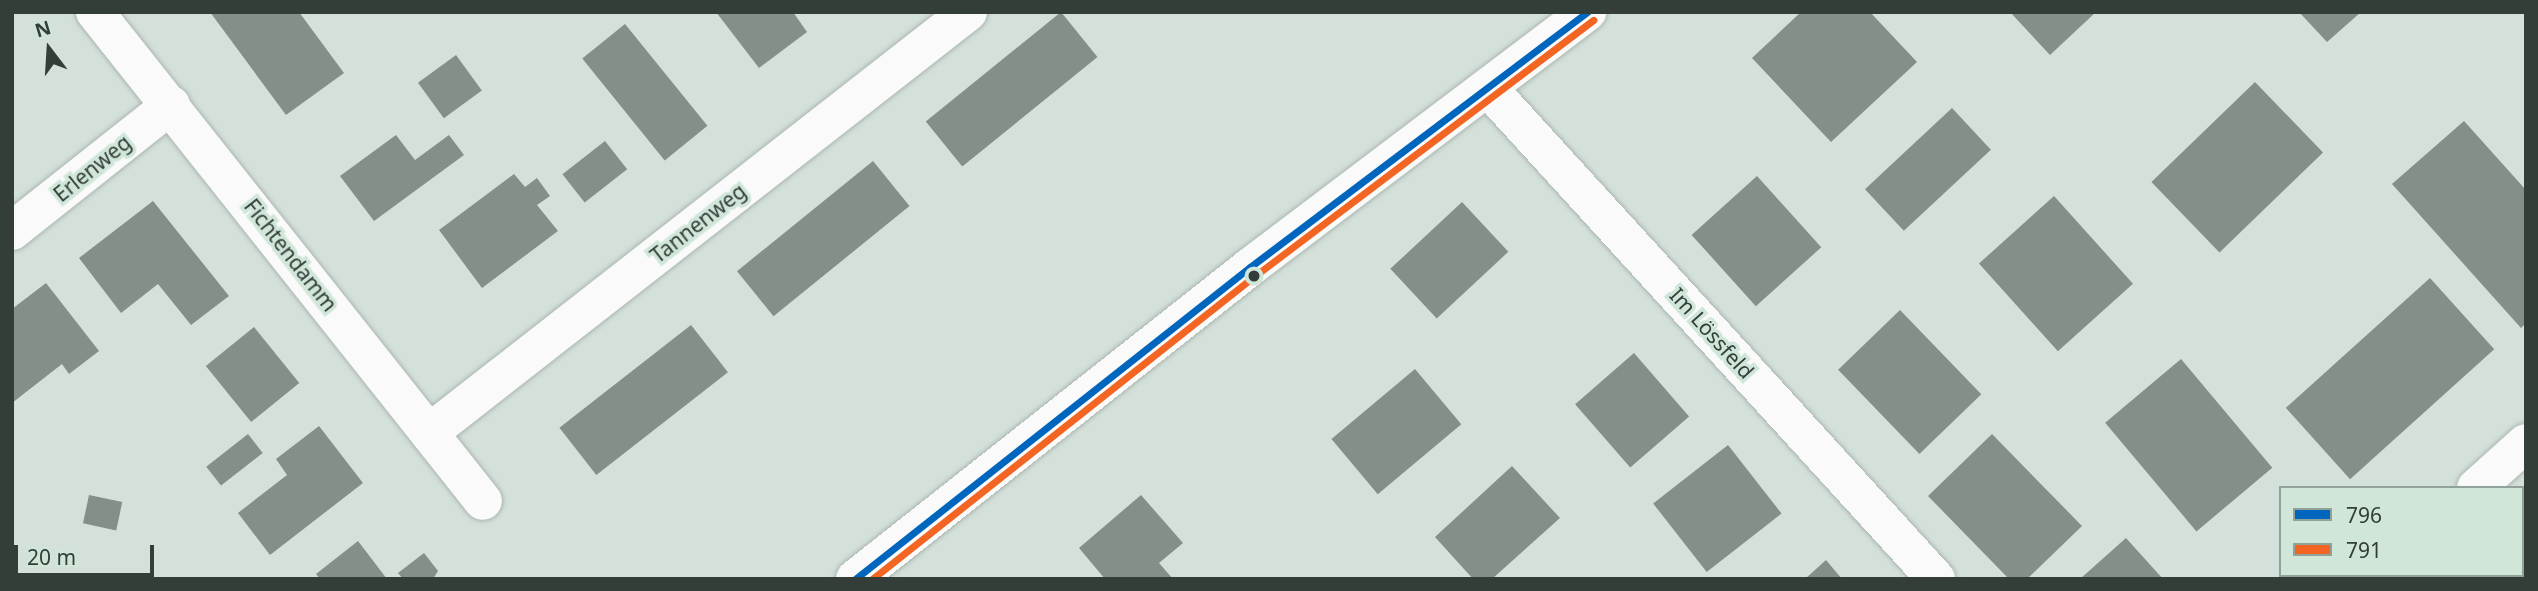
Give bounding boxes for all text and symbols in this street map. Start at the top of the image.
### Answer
north arrow [14,14,84,84]
text: N [32,14,54,44]
street label: Erlenweg [48,129,136,207]
street label: Tannenweg [645,178,751,268]
street label: Fichtendamm [239,194,343,316]
unlabelled marker [1247,269,1261,283]
street label: Im Lössfeld [1665,282,1759,384]
legend [2279,486,2524,577]
text: 796 [2346,501,2382,529]
scale bar [18,532,158,576]
text: 791 [2346,536,2382,564]
text: 20 m [27,543,76,571]

